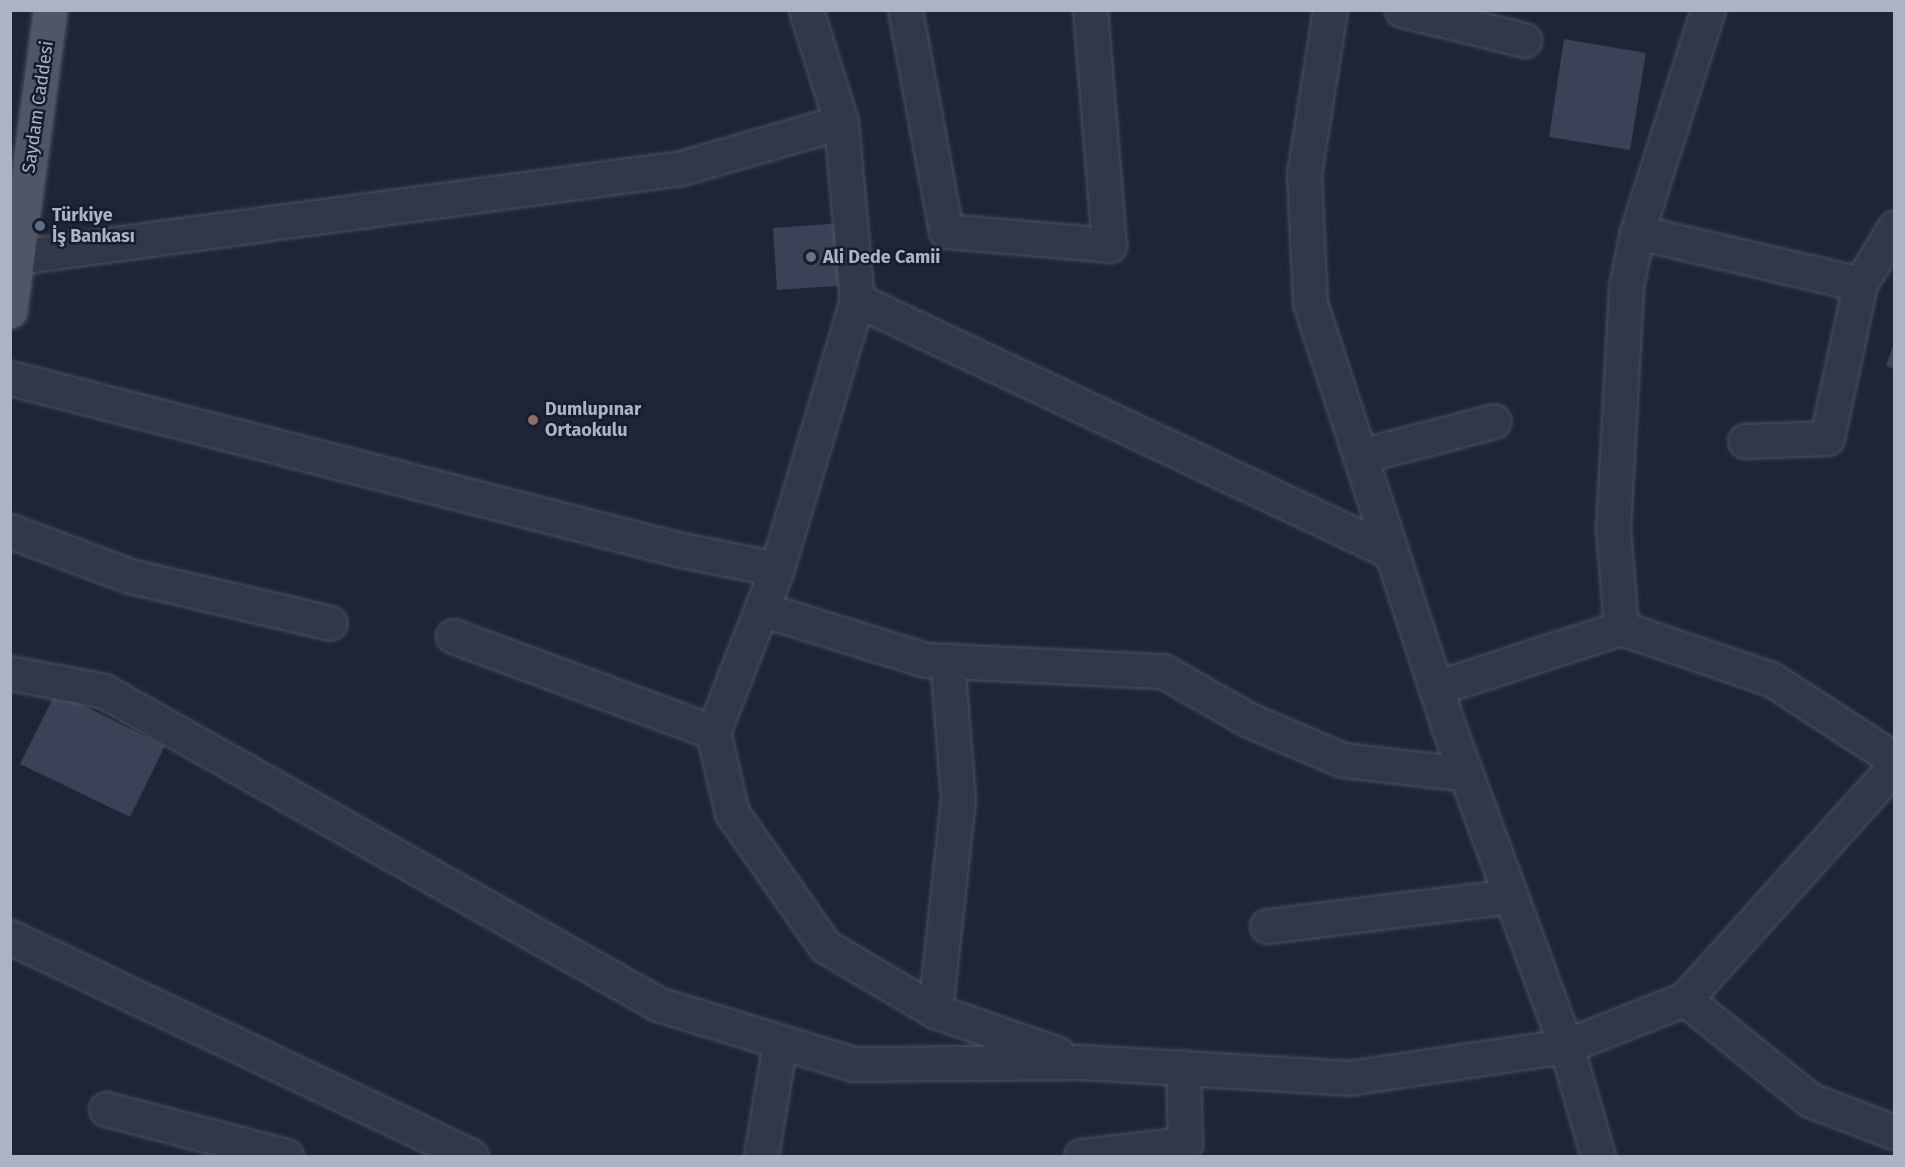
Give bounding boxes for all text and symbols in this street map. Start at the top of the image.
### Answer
street label: Saydam Caddesi [18,39,58,175]
place label: Türkiye İş Bankası [52,205,135,248]
marker: Türkiye İş Bankası [33,219,47,233]
place label: Ali Dede Camii [823,246,940,268]
marker: Ali Dede Camii [804,250,818,264]
place label: Dumlupınar Ortaokulu [545,399,641,442]
marker: Dumlupınar Ortaokulu [526,413,540,427]

